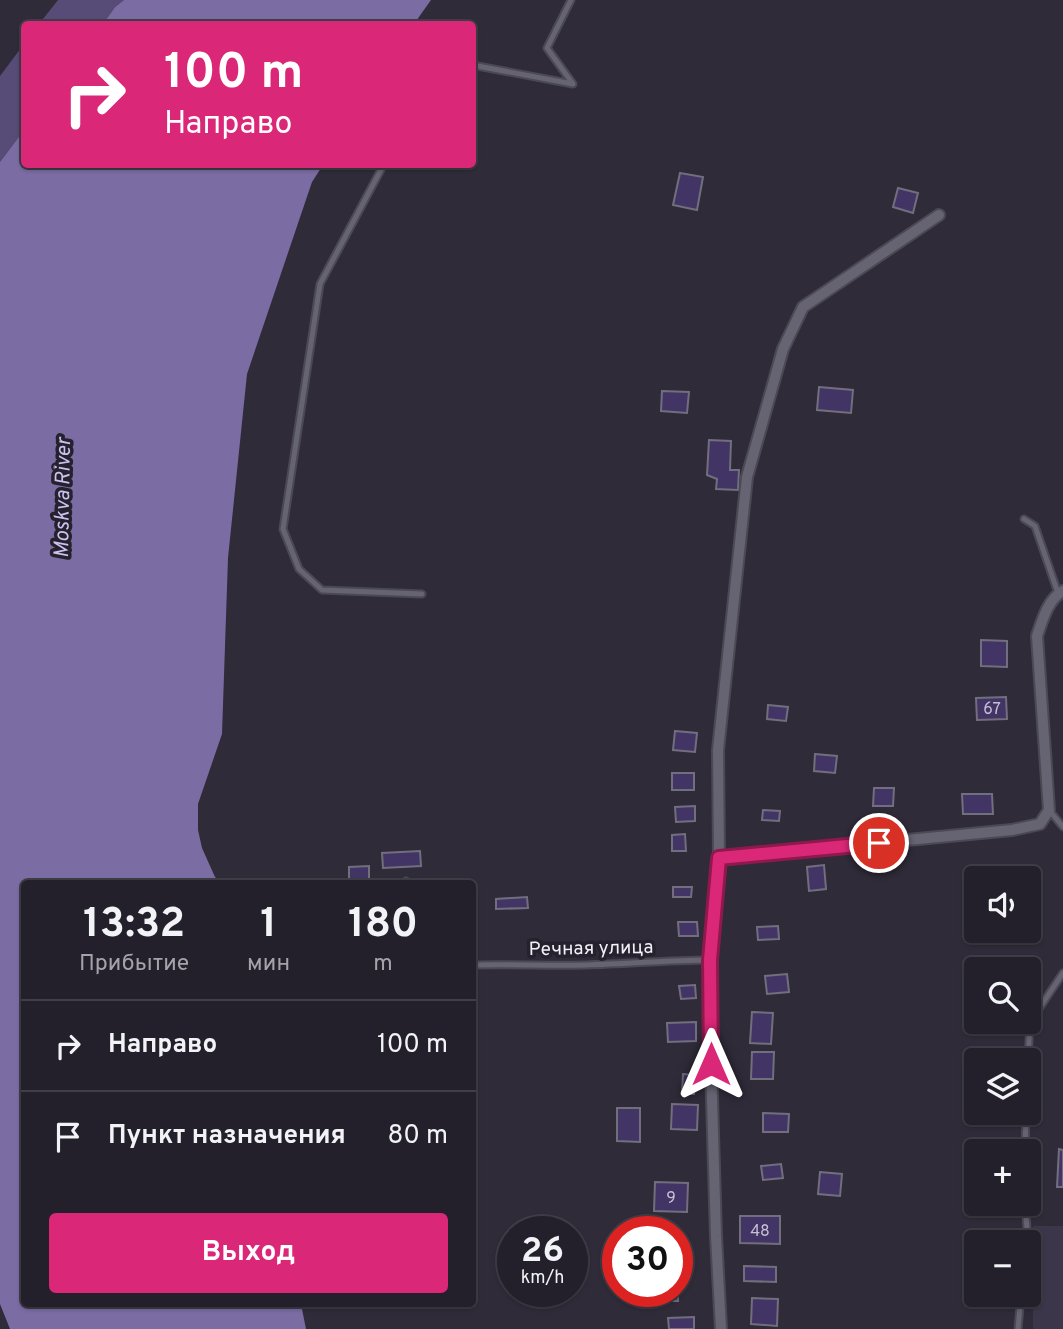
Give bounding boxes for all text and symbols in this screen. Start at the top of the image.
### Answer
text: 100 m [164,44,303,106]
icon: right [49,49,140,140]
text: Направо [164,105,292,145]
water label: Moskva River [49,436,78,558]
house number: 67 [983,700,1001,720]
pin [849,813,909,873]
icon: arrive [860,824,898,862]
map controls [964,866,1041,1307]
button: sound [964,866,1041,943]
text: 13:32 [83,899,185,952]
text: 1 [260,899,277,952]
text: 180 [348,899,418,952]
street label: Речная улица [529,936,654,962]
text: Прибытие [79,950,189,979]
text: мин [247,950,290,979]
text: m [373,950,393,979]
button: search [964,957,1041,1034]
icon: right [49,1027,87,1065]
position arrow [674,1027,748,1101]
text: Направо [108,1029,217,1062]
text: 100 m [377,1029,448,1062]
button: layers [964,1048,1041,1125]
icon: arrive [49,1118,87,1156]
text: Пункт назначения [108,1120,346,1153]
text: 80 m [388,1120,448,1153]
button: + [964,1139,1041,1216]
house number: 9 [666,1189,676,1209]
button: Выход [49,1213,448,1293]
speed limit sign: 30 [602,1216,693,1307]
house number: 48 [750,1222,770,1242]
text: 26 [521,1230,564,1274]
button: − [964,1230,1041,1307]
text: km/h [521,1267,564,1290]

